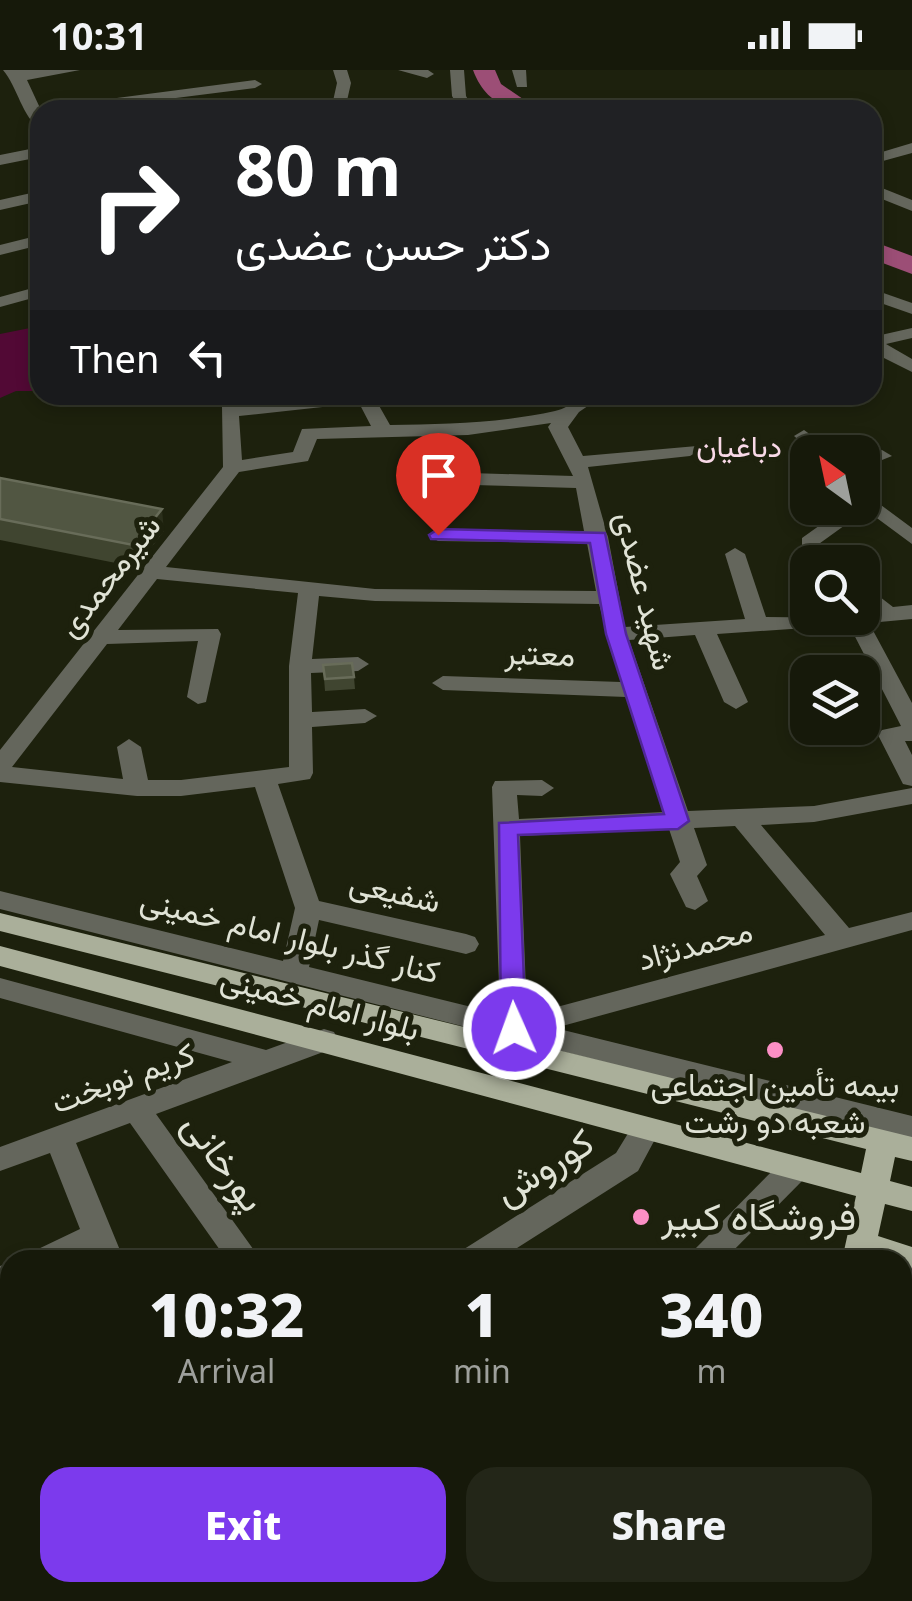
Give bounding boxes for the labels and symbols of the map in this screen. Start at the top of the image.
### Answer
district label: دباغیان [696,425,782,466]
pin [396,433,481,536]
north arrow [790,435,880,525]
street label: شیرمحمدی [46,505,169,645]
street label: شهید عضدی [606,507,687,674]
street label: معتبر [503,630,576,675]
street label: شفیعی [346,859,445,922]
street label: کنار گذر بلوار امام خمینی [136,877,444,993]
street label: محمدنژاد [632,908,757,979]
street label: بلوار امام خمینی [216,955,424,1051]
position arrow [462,977,566,1081]
street label: کریم نوبخت [45,1031,200,1123]
marker: بیمه تأمین اجتماعی شعبه دو رشت [764,1039,786,1061]
place label: بیمه تأمین اجتماعی شعبه دو رشت [651,1062,899,1142]
street label: پورخانی [170,1100,279,1222]
street label: کوروش [483,1115,603,1216]
place label: فروشگاه کبیر [660,1189,856,1241]
marker: فروشگاه کبیر [630,1206,652,1228]

